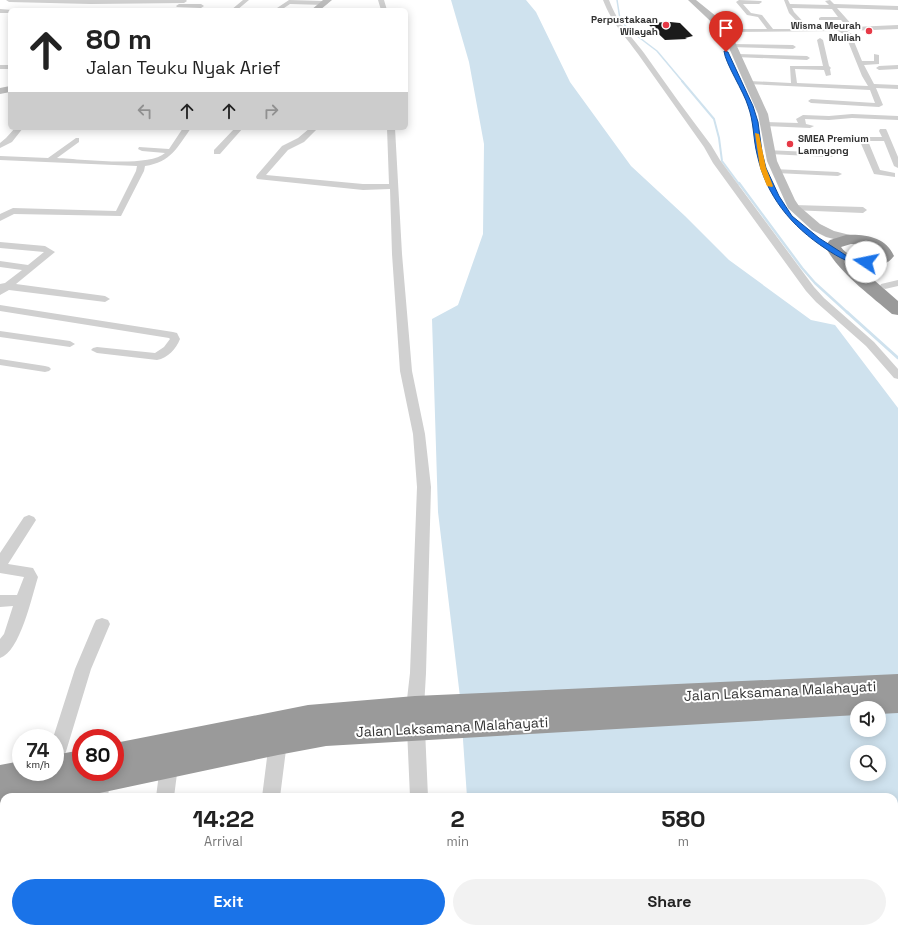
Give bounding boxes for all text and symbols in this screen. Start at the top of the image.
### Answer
pin [709,11,743,52]
place label: Perpustakaan Wilayah [591,13,658,38]
icon: arrive [715,17,737,39]
place label: Wisma Meurah Muliah [791,19,861,44]
marker: Perpustakaan Wilayah [661,20,671,30]
text: 80 m [86,21,152,57]
icon: ahead [20,24,72,76]
marker: Wisma Meurah Muliah [864,26,874,36]
text: Jalan Teuku Nyak Arief [86,56,281,79]
icon: left [134,100,156,122]
icon: ahead [176,100,198,122]
icon: ahead [218,100,240,122]
icon: right [260,100,282,122]
place label: SMEA Premium Lamnyong [798,132,869,157]
marker: SMEA Premium Lamnyong [785,139,795,149]
position arrow [845,241,887,283]
street label: Jalan Laksamana Malahayati [683,677,877,705]
map controls [850,701,886,781]
button: sound [850,701,886,737]
street label: Jalan Laksamana Malahayati [355,713,549,741]
speed limit sign: 80 [72,729,124,781]
text: 74 [27,737,49,763]
button: search [850,745,886,781]
text: km/h [26,758,50,771]
text: 14:22 [192,803,254,834]
text: 2 [451,803,465,834]
text: 580 [661,803,706,834]
text: Arrival [204,833,243,850]
text: min [447,833,469,850]
text: m [678,833,689,850]
button: Exit [12,879,445,925]
button: Share [453,879,886,925]

